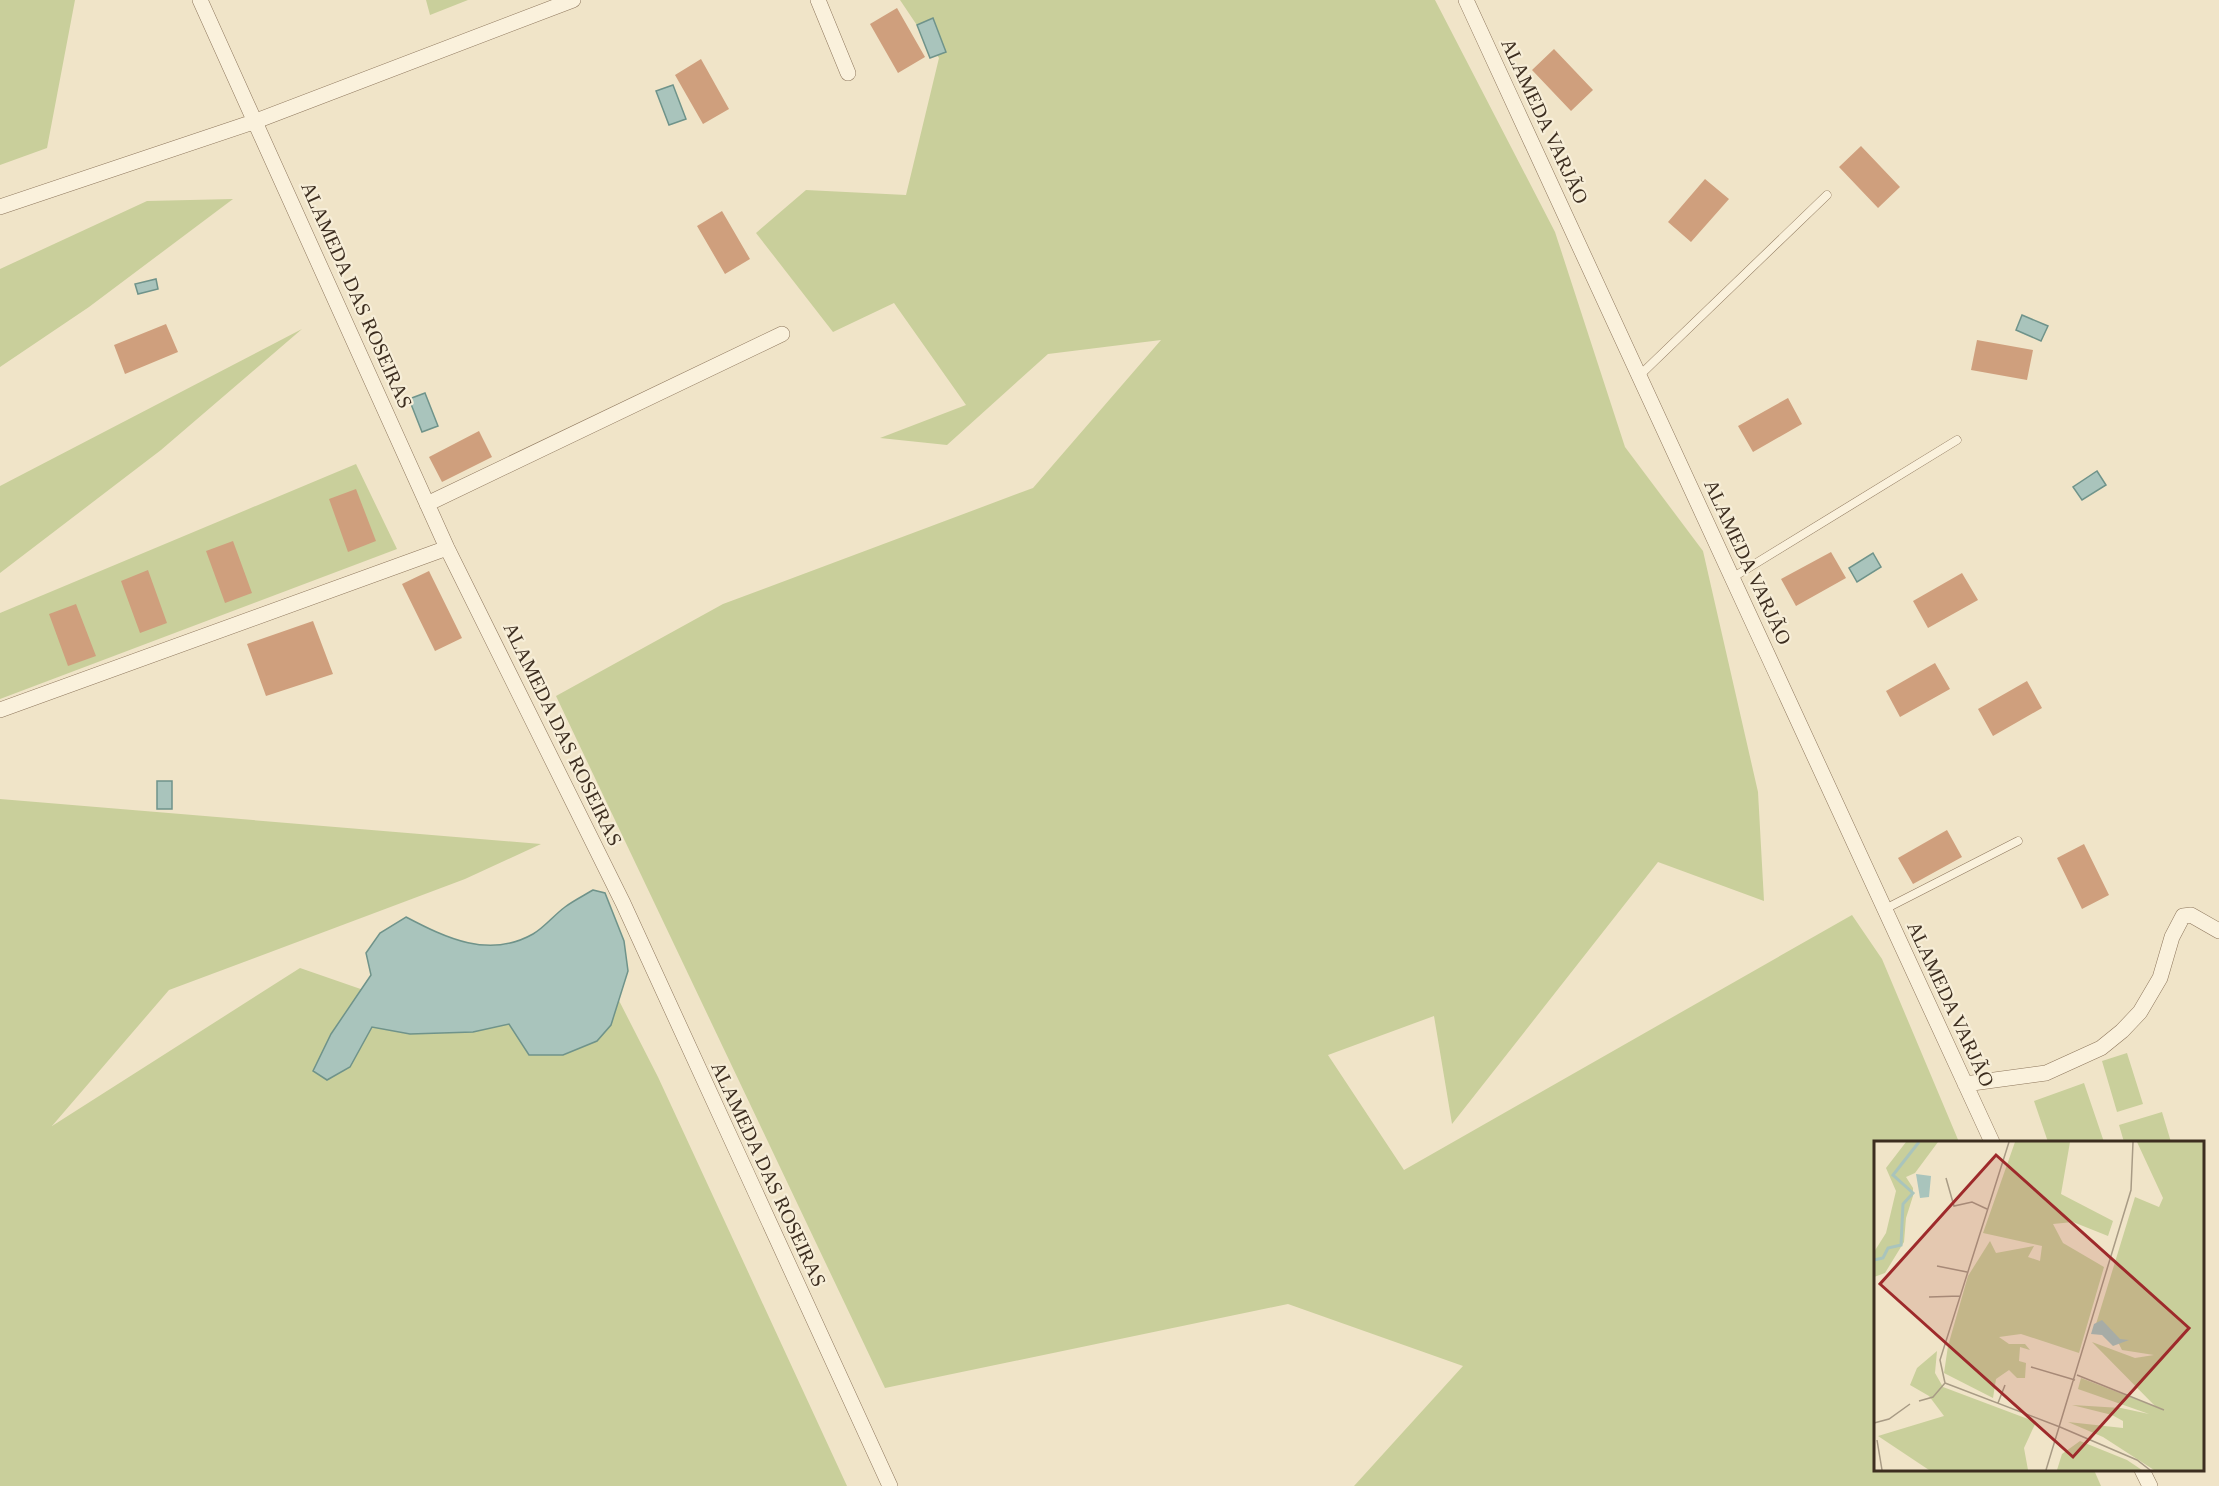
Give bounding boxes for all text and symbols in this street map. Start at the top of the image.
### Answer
street label: ALAMEDA VARJÃO [1497,34,1594,207]
street label: ALAMEDA DAS ROSEIRAS [297,178,417,412]
street label: ALAMEDA VARJÃO [1700,475,1797,648]
street label: ALAMEDA DAS ROSEIRAS [499,619,627,849]
street label: ALAMEDA VARJÃO [1903,917,2000,1090]
street label: ALAMEDA DAS ROSEIRAS [707,1058,831,1290]
inset map [1874,1141,2204,1471]

